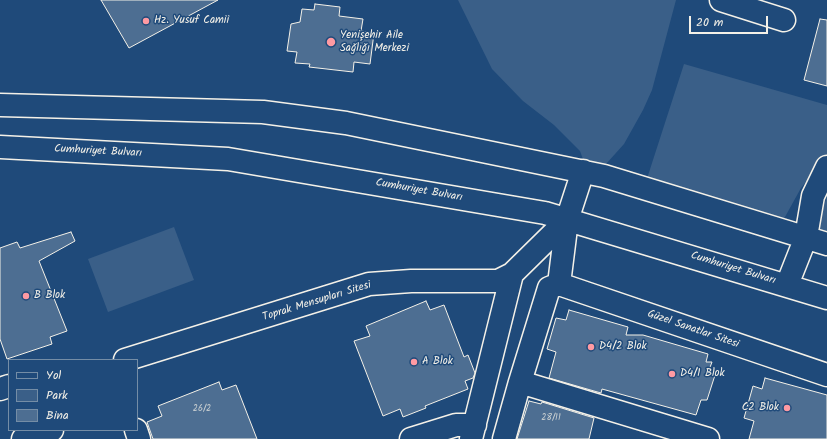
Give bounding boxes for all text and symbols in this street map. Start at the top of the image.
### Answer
scale bar [691,8,770,34]
text: 20 m [696,13,723,32]
place label: Hz. Yusuf Camii [154,14,229,28]
marker: Hz. Yusuf Camii [141,16,151,26]
place label: Yenişehir Aile Sağlığı Merkezi [340,29,409,55]
marker: Yenişehir Aile Sağlığı Merkezi [325,36,337,48]
street label: Cumhuriyet Bulvarı [54,143,142,161]
street label: Cumhuriyet Bulvarı [374,177,464,205]
street label: Cumhuriyet Bulvarı [689,250,777,288]
street label: Toprak Mensupları Sitesi [261,279,373,325]
place label: B Blok [34,289,65,303]
marker: B Blok [21,291,31,301]
street label: Güzel Sanatlar Sitesi [645,308,741,352]
place label: D4/2 Blok [599,340,647,354]
marker: D4/2 Blok [586,342,596,352]
place label: A Blok [422,355,453,369]
marker: A Blok [409,357,419,367]
legend [8,359,138,431]
text: Yol [46,366,61,385]
place label: D4/1 Blok [680,367,725,381]
marker: D4/1 Blok [667,369,677,379]
text: Park [46,386,68,405]
place label: C2 Blok [742,401,779,415]
marker: C2 Blok [782,403,792,413]
house number: 26/2 [193,404,211,414]
text: Bina [46,406,69,425]
house number: 28/11 [541,413,561,423]

